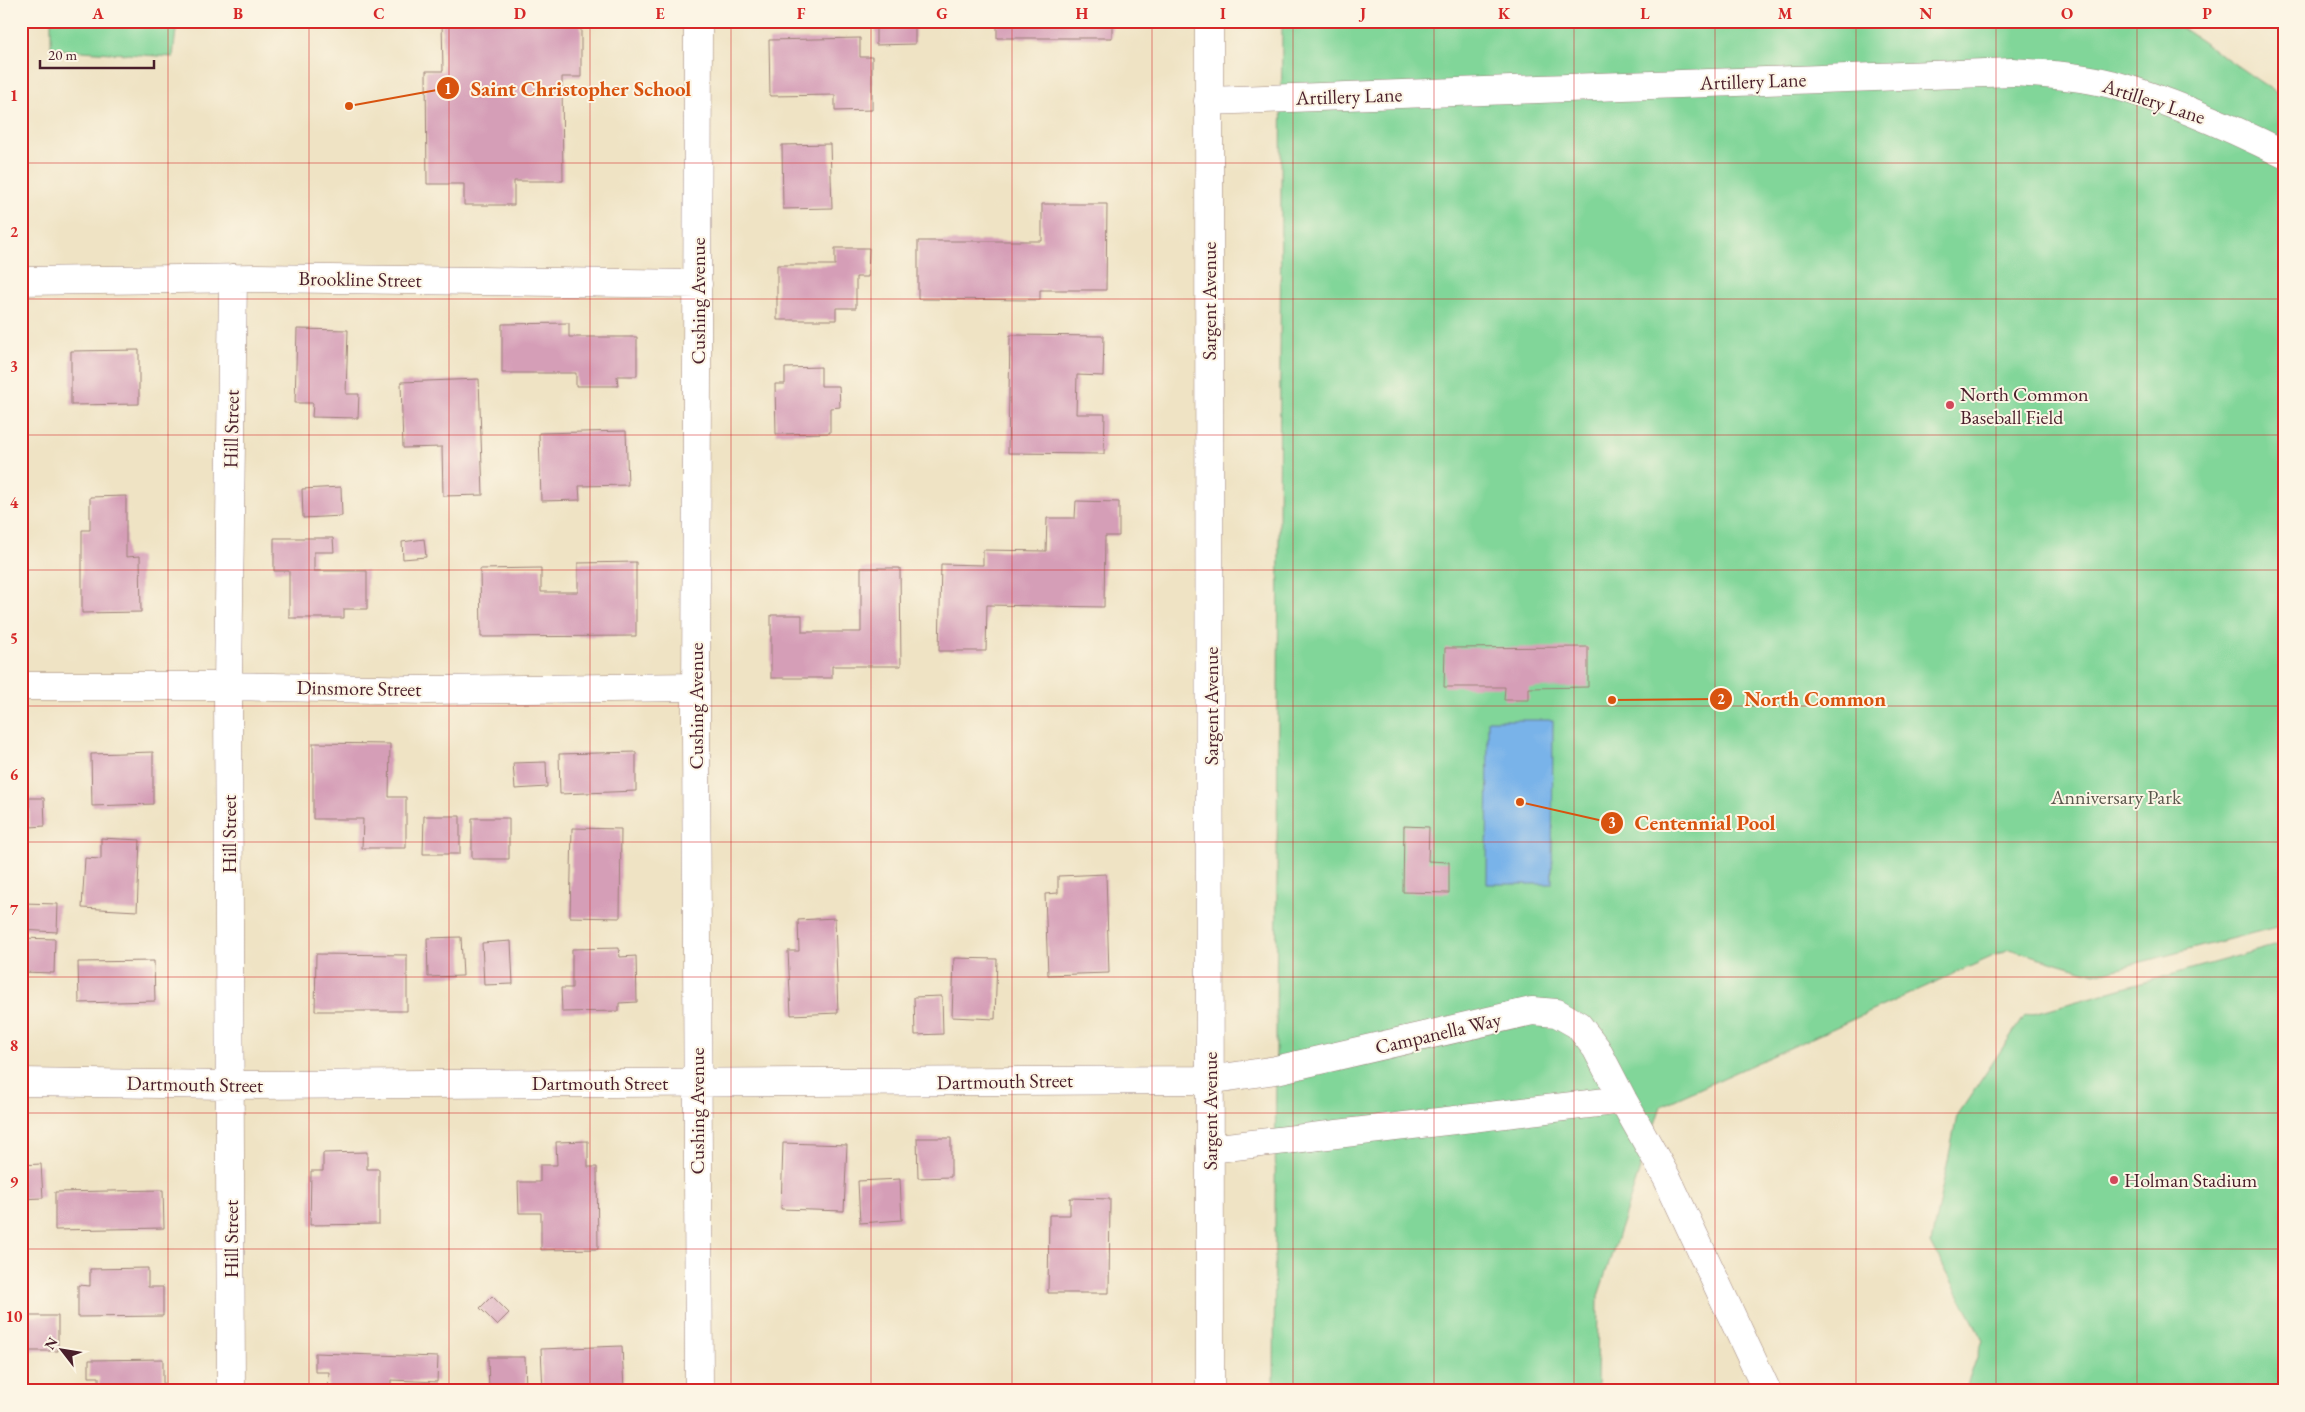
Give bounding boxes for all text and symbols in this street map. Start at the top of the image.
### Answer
text: A [91,3,104,24]
text: B [233,3,243,24]
text: C [373,3,385,24]
text: D [514,3,526,24]
text: E [655,3,665,24]
text: F [797,3,806,24]
text: G [936,3,948,24]
text: H [1076,3,1089,24]
text: I [1220,3,1226,24]
text: J [1358,3,1366,24]
text: K [1498,3,1511,24]
text: L [1640,3,1650,24]
text: M [1778,3,1793,24]
text: N [1920,3,1933,24]
text: O [2061,3,2073,24]
text: P [2202,3,2212,24]
scale bar [40,38,154,70]
text: 20 m [48,45,77,64]
street label: Artillery Lane [1698,66,1807,96]
callout: Saint Christopher School [435,70,701,106]
street label: Artillery Lane [2098,72,2209,130]
text: Saint Christopher School [471,75,691,102]
text: 1 [444,79,452,98]
street label: Artillery Lane [1294,81,1403,111]
text: 1 [10,85,18,106]
text: 2 [10,221,19,242]
street label: Cushing Avenue [685,237,711,365]
street label: Sargent Avenue [1196,241,1222,360]
street label: Brookline Street [298,265,423,293]
text: 3 [10,356,18,377]
place label: North Common Baseball Field [1960,381,2089,430]
street label: Hill Street [217,389,245,469]
marker: North Common Baseball Field [1944,399,1956,411]
text: 4 [10,492,19,513]
text: 5 [10,628,18,649]
street label: Cushing Avenue [683,642,709,770]
street label: Sargent Avenue [1198,646,1224,765]
street label: Dinsmore Street [296,674,422,702]
callout: North Common [1709,681,1896,717]
text: North Common [1744,685,1886,712]
text: 2 [1717,689,1725,708]
text: 6 [10,764,19,785]
park label: Anniversary Park [2050,784,2182,810]
street label: Hill Street [216,794,242,873]
callout: Centennial Pool [1600,805,1785,841]
text: Centennial Pool [1635,809,1775,836]
text: 3 [1608,813,1616,832]
text: 7 [10,899,19,920]
street label: Campanella Way [1372,1006,1504,1060]
text: 8 [10,1035,18,1056]
street label: Cushing Avenue [684,1047,710,1175]
street label: Sargent Avenue [1197,1051,1223,1170]
street label: Dartmouth Street [937,1067,1074,1095]
street label: Dartmouth Street [127,1070,264,1098]
street label: Dartmouth Street [532,1070,669,1096]
place label: Holman Stadium [2124,1167,2258,1193]
text: 9 [10,1171,19,1192]
marker: Holman Stadium [2108,1174,2120,1186]
street label: Hill Street [218,1199,244,1278]
text: 10 [6,1306,23,1327]
north arrow [38,1324,88,1374]
text: N [40,1333,62,1353]

